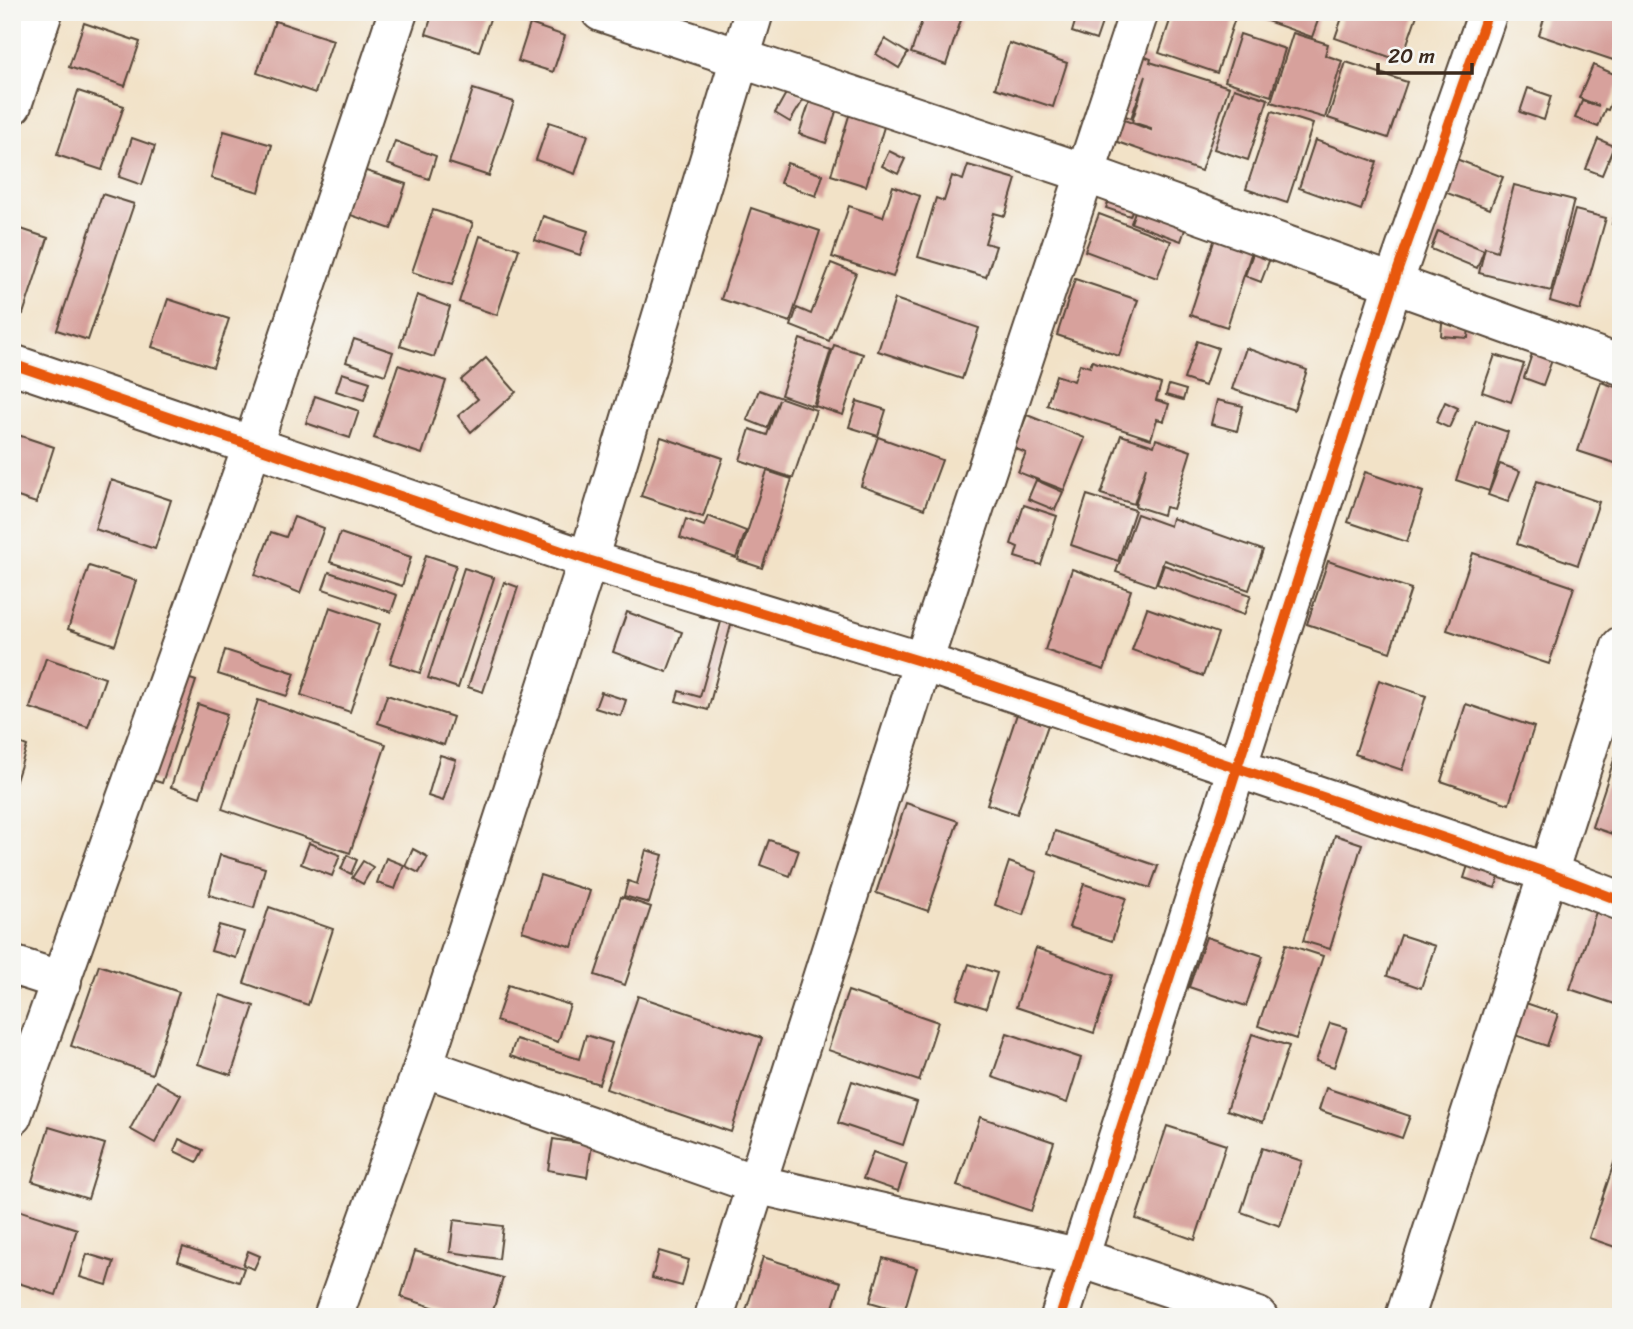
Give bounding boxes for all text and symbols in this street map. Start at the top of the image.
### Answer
scale bar [1378,32,1472,76]
text: 20 m [1388,37,1435,75]

